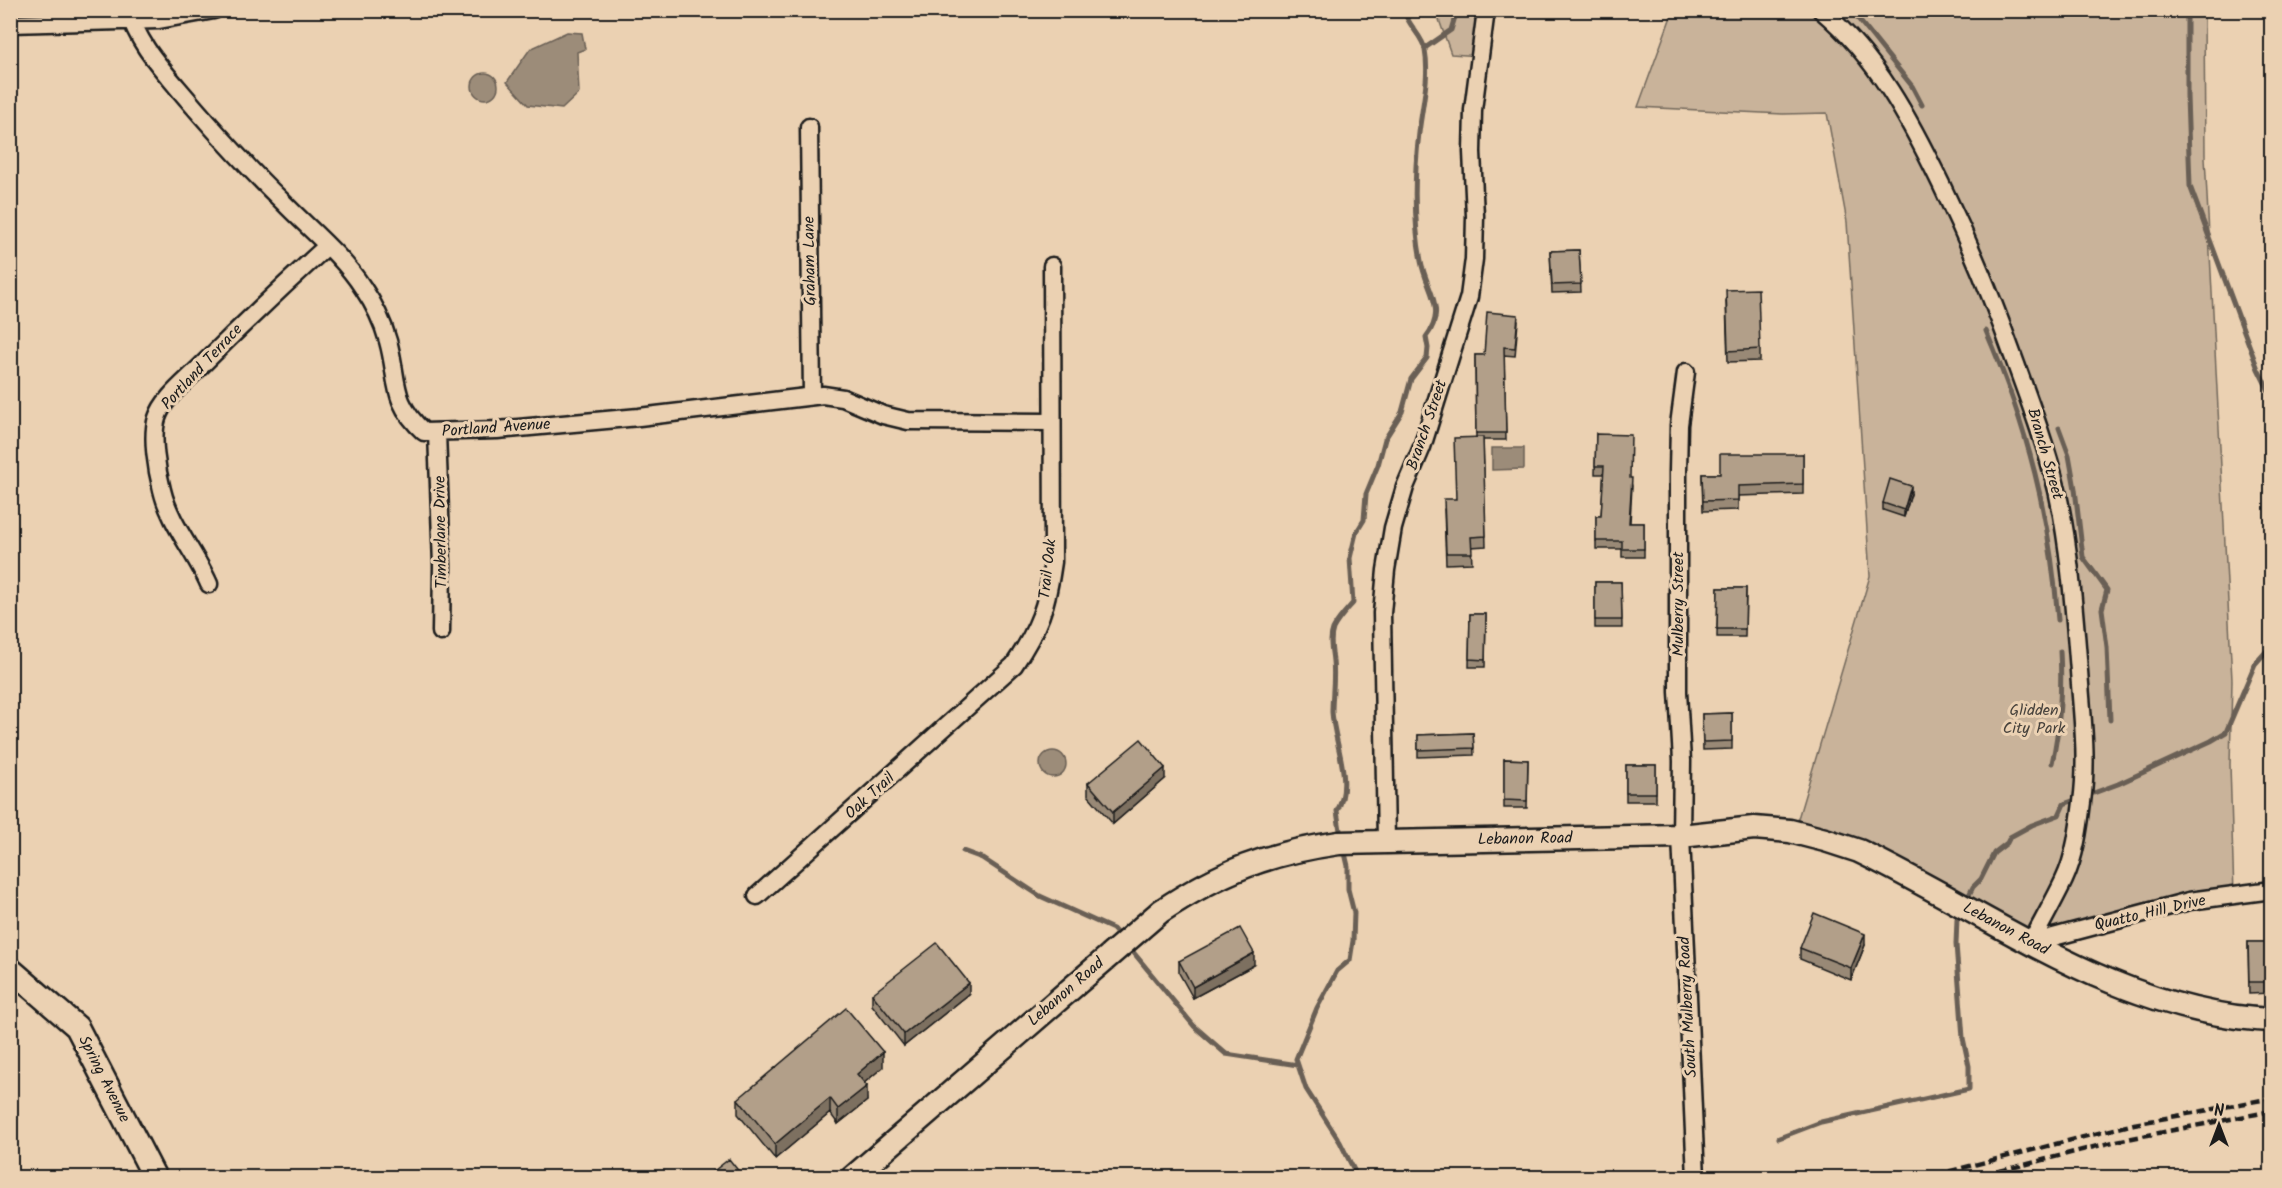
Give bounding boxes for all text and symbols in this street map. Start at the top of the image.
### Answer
street label: Graham Lane [797,216,823,306]
street label: Portland Terrace [155,318,249,416]
street label: Branch Street [1400,376,1454,474]
street label: Branch Street [2020,405,2070,503]
street label: Portland Avenue [441,412,551,444]
street label: Timberlane Drive [428,475,454,589]
street label: Trail Oak [1032,537,1064,600]
street label: Mulberry Street [1666,551,1691,656]
park label: Glidden City Park [2003,698,2066,741]
street label: Oak Trail [839,766,901,825]
street label: Lebanon Road [1477,826,1574,852]
street label: Quatto Hill Drive [2092,888,2208,938]
street label: Lebanon Road [1958,896,2055,963]
street label: South Mulberry Road [1672,935,1704,1078]
street label: Lebanon Road [1022,951,1111,1032]
street label: Spring Avenue [71,1031,137,1127]
north arrow [2189,1095,2249,1155]
text: N [2214,1099,2224,1124]

